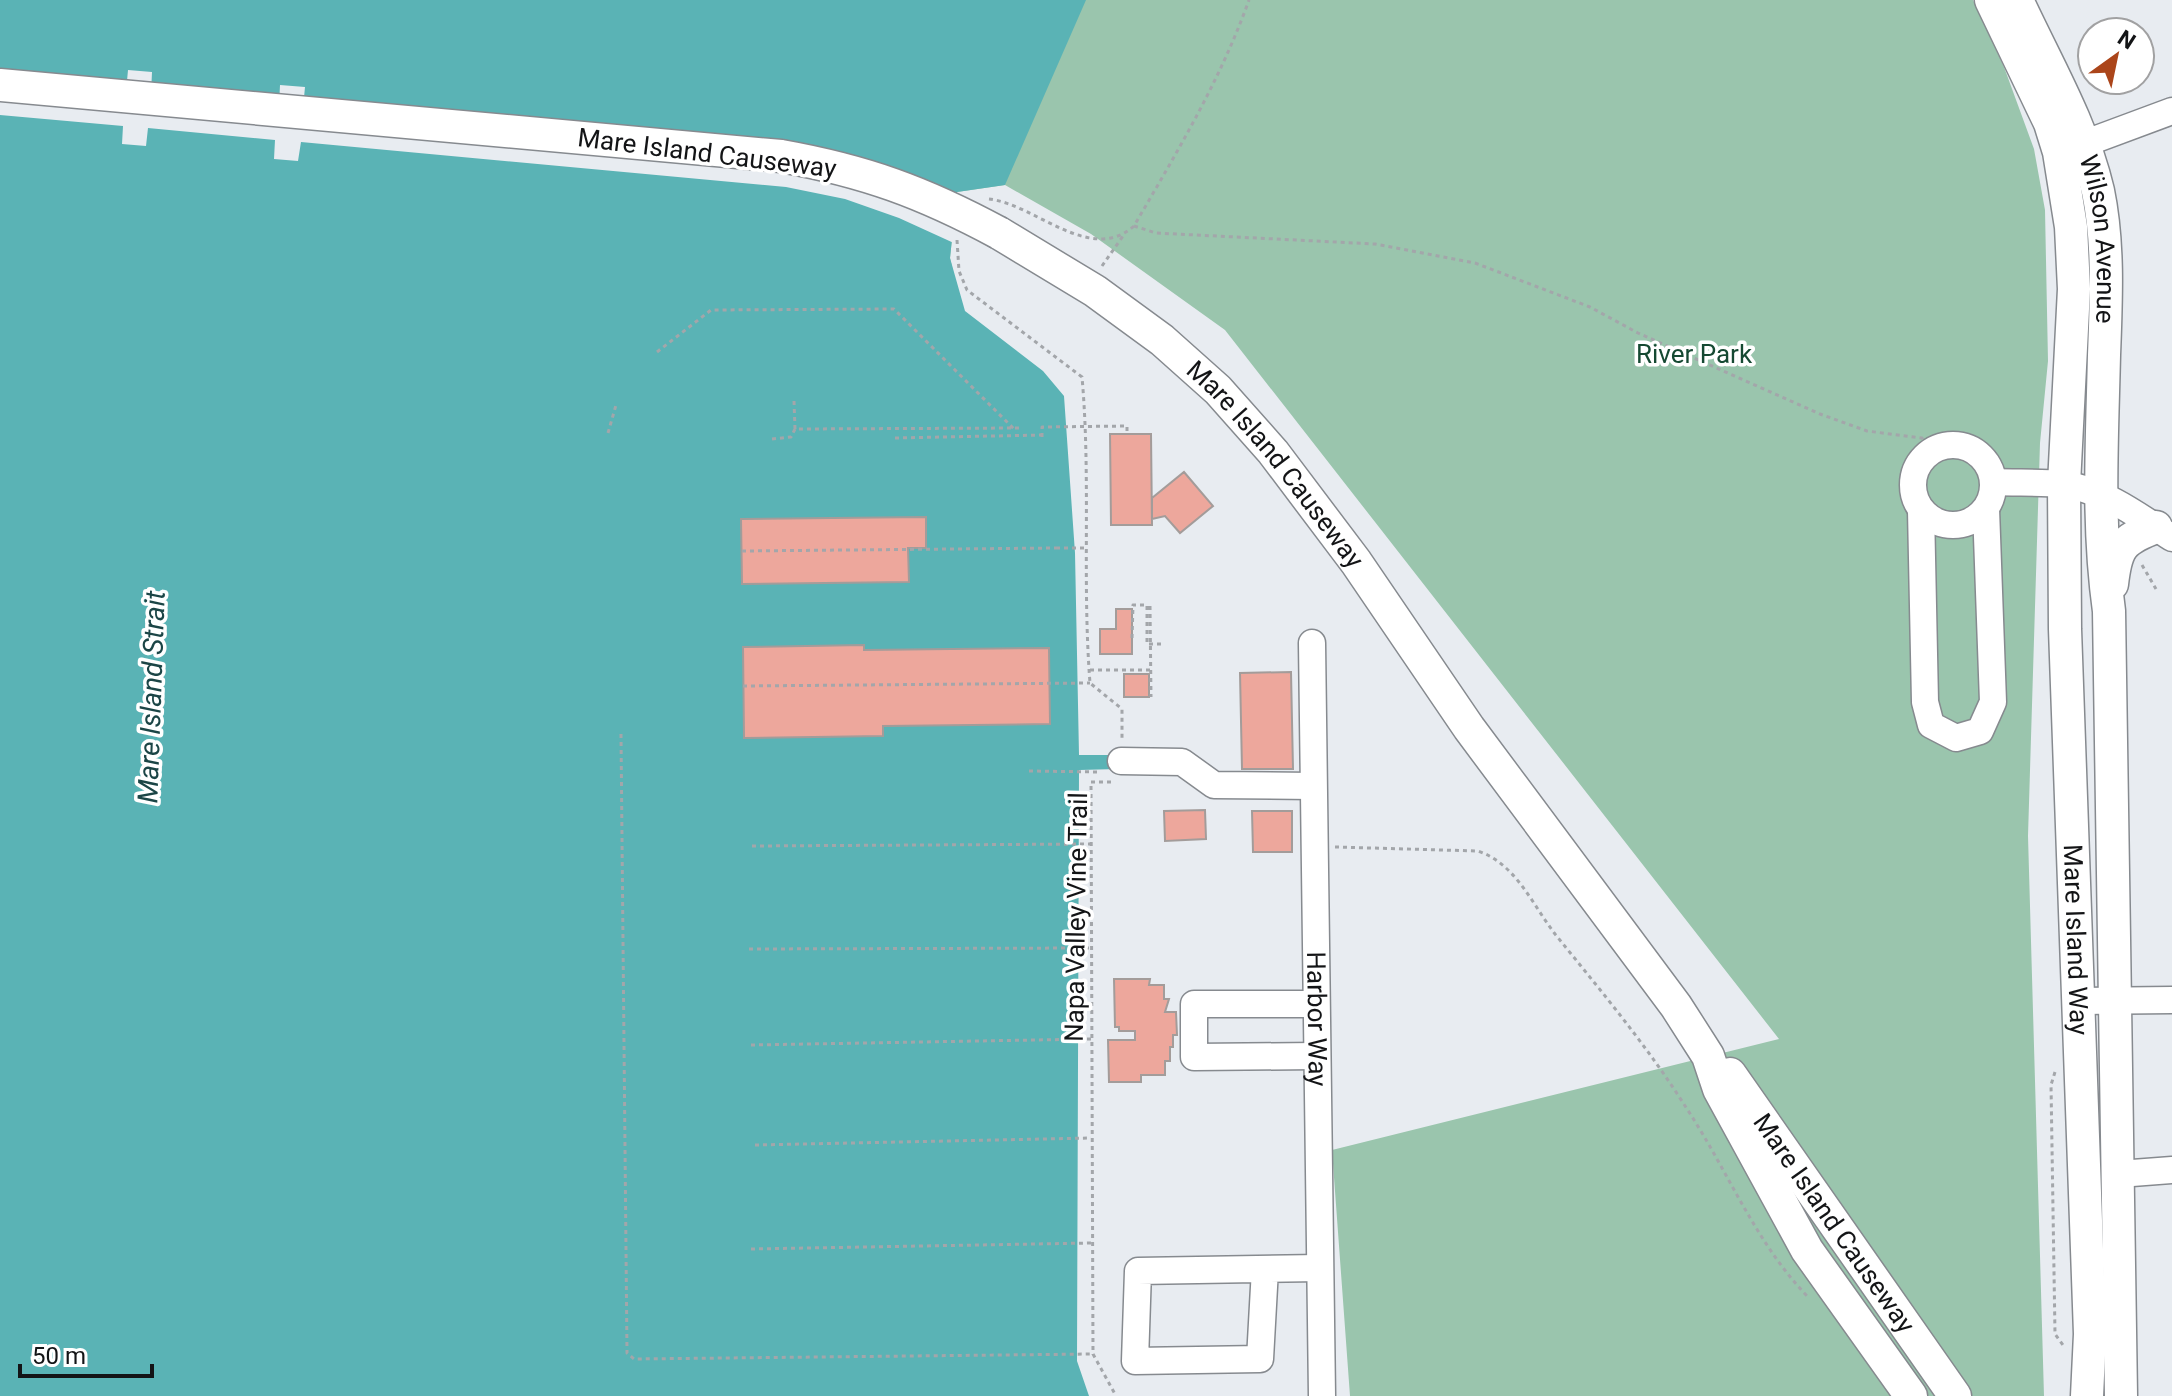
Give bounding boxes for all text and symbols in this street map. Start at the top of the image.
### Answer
north arrow [2076,16,2156,96]
text: N [2113,25,2140,54]
street label: Mare Island Causeway [576,122,838,184]
street label: Wilson Avenue [2074,151,2121,324]
park label: River Park [1636,339,1753,369]
street label: Mare Island Causeway [1181,354,1370,574]
water label: Mare Island Strait [131,589,172,804]
street label: Napa Valley Vine Trail [1059,792,1093,1042]
street label: Mare Island Way [2058,844,2094,1036]
street label: Harbor Way [1301,951,1333,1087]
street label: Mare Island Causeway [1747,1108,1921,1339]
scale bar [20,1328,152,1378]
text: 50 m [32,1342,86,1370]

